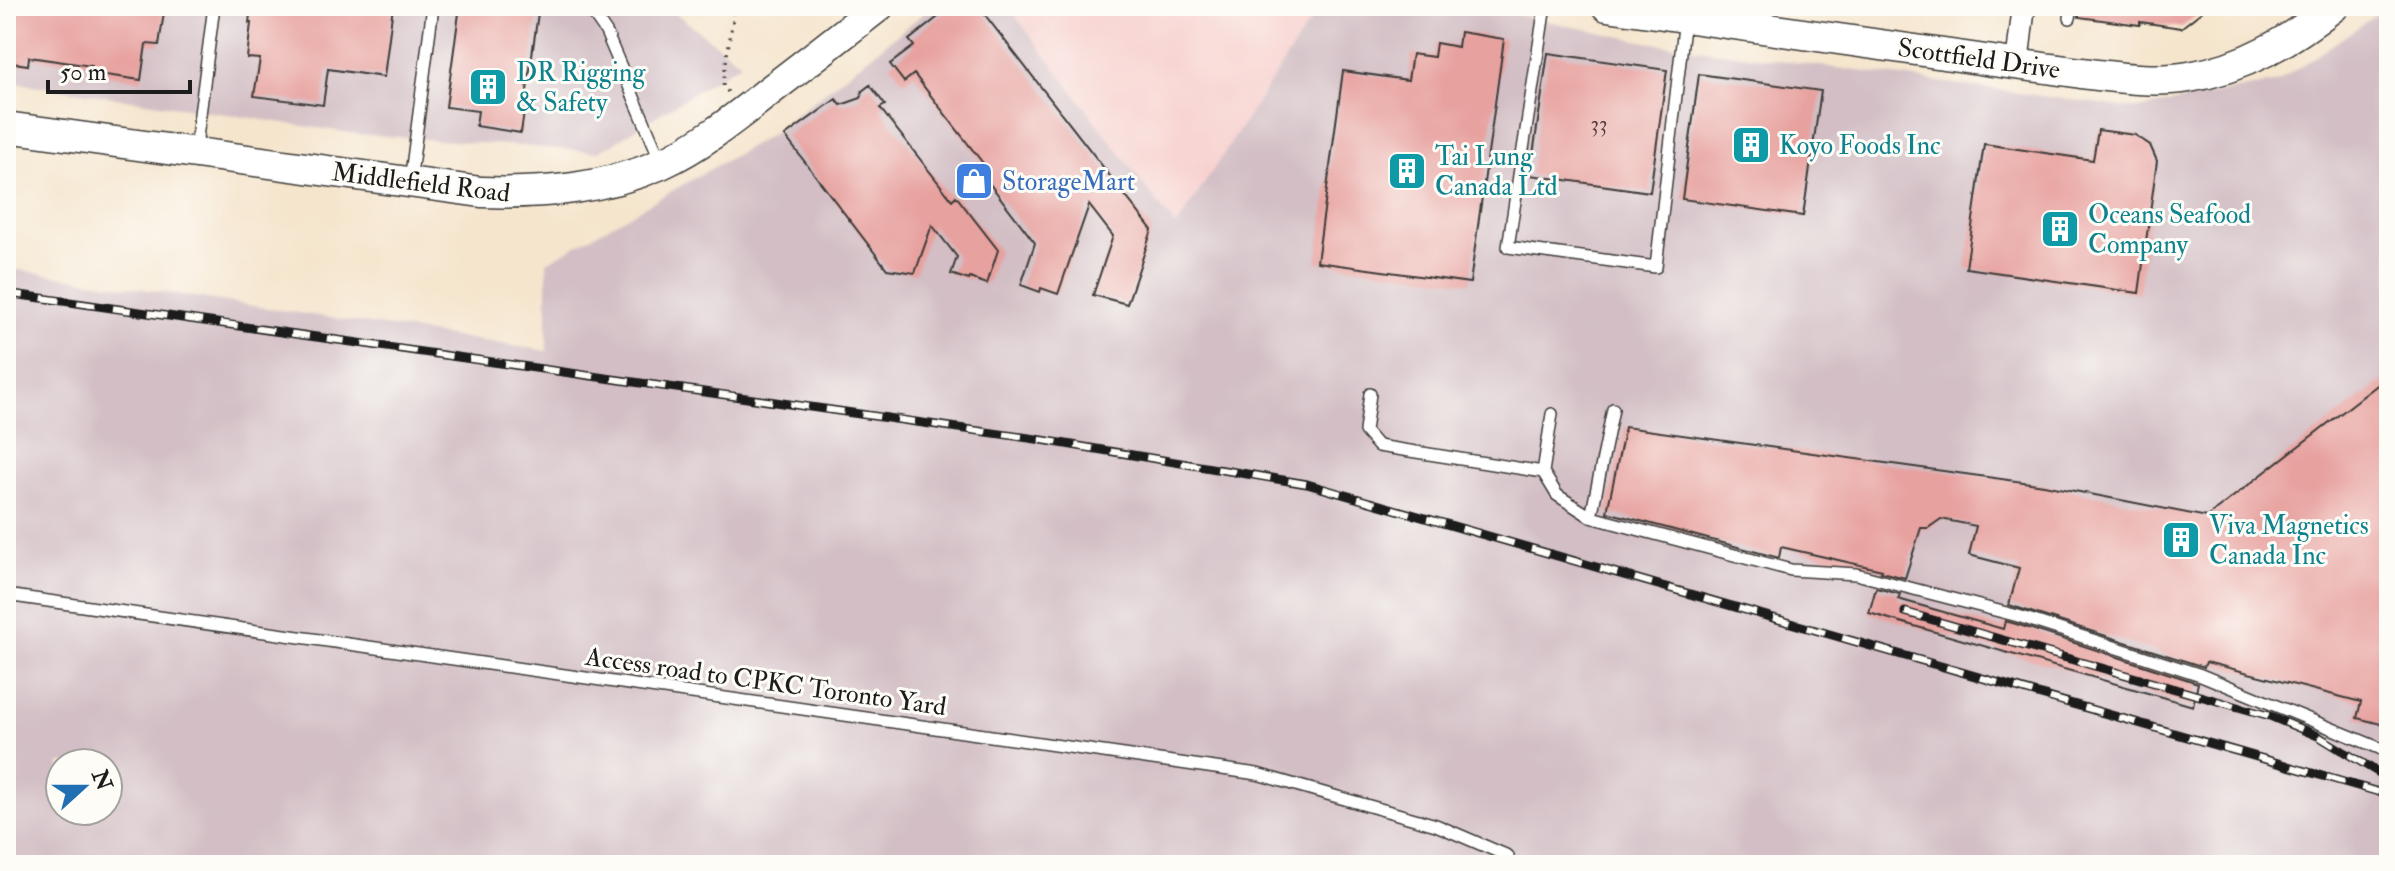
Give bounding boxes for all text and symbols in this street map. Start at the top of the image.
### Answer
street label: Scottfield Drive [1896,32,2062,86]
scale bar [48,44,190,94]
text: 50 m [60,57,107,88]
place label: DR Rigging & Safety [516,57,646,119]
building icon: DR Rigging & Safety [467,66,509,108]
house number: 33 [1591,110,1607,138]
building icon: Koyo Foods Inc [1730,124,1772,166]
place label: Koyo Foods Inc [1779,130,1941,162]
place label: Tai Lung Canada Ltd [1435,141,1558,203]
building icon: Tai Lung Canada Ltd [1386,150,1428,192]
street label: Middlefield Road [330,156,512,210]
shop icon: StorageMart [953,160,995,202]
place label: StorageMart [1002,166,1135,198]
place label: Oceans Seafood Company [2088,199,2251,262]
building icon: Oceans Seafood Company [2039,208,2081,250]
place label: Viva Magnetics Canada Inc [2209,510,2369,572]
building icon: Viva Magnetics Canada Inc [2160,519,2202,561]
street label: Access road to CPKC Toronto Yard [582,641,948,723]
north arrow [44,747,124,827]
text: N [85,765,118,795]

